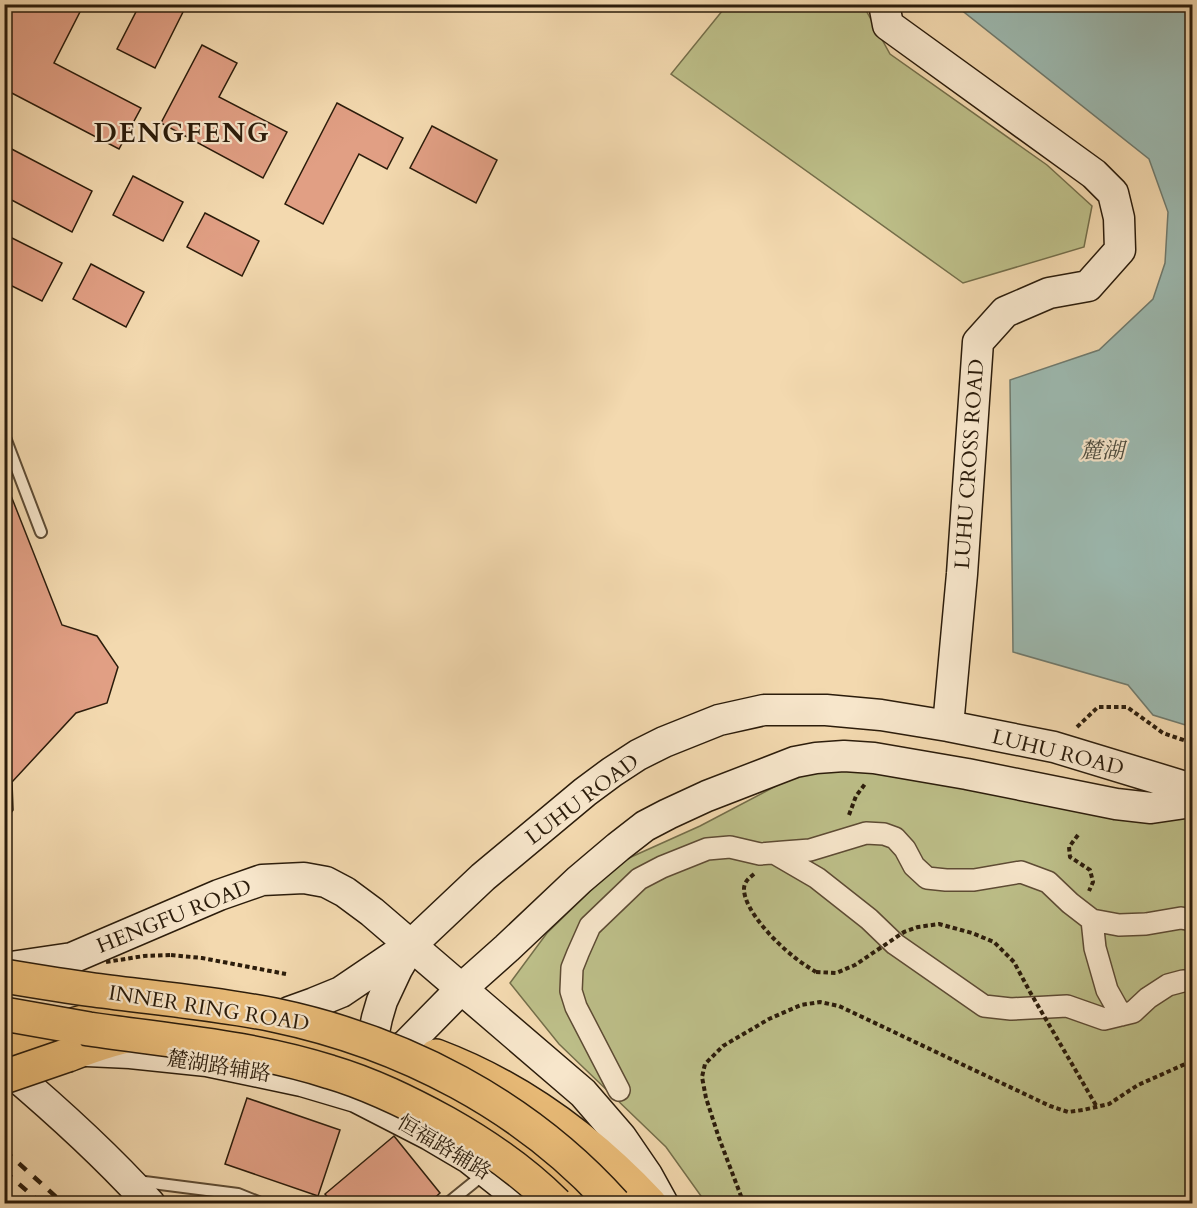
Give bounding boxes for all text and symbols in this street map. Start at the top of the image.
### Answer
district label: DENGFENG [94,115,270,152]
street label: LUHU CROSS ROAD [948,358,991,570]
water label: 麓湖 [1080,436,1128,466]
street label: LUHU ROAD [989,722,1127,783]
street label: LUHU ROAD [520,747,645,852]
street label: HENGFU ROAD [92,872,256,961]
street label: INNER RING ROAD [107,978,311,1039]
street label: 麓湖路辅路 [165,1044,273,1089]
street label: 恒福路辅路 [391,1108,496,1187]

